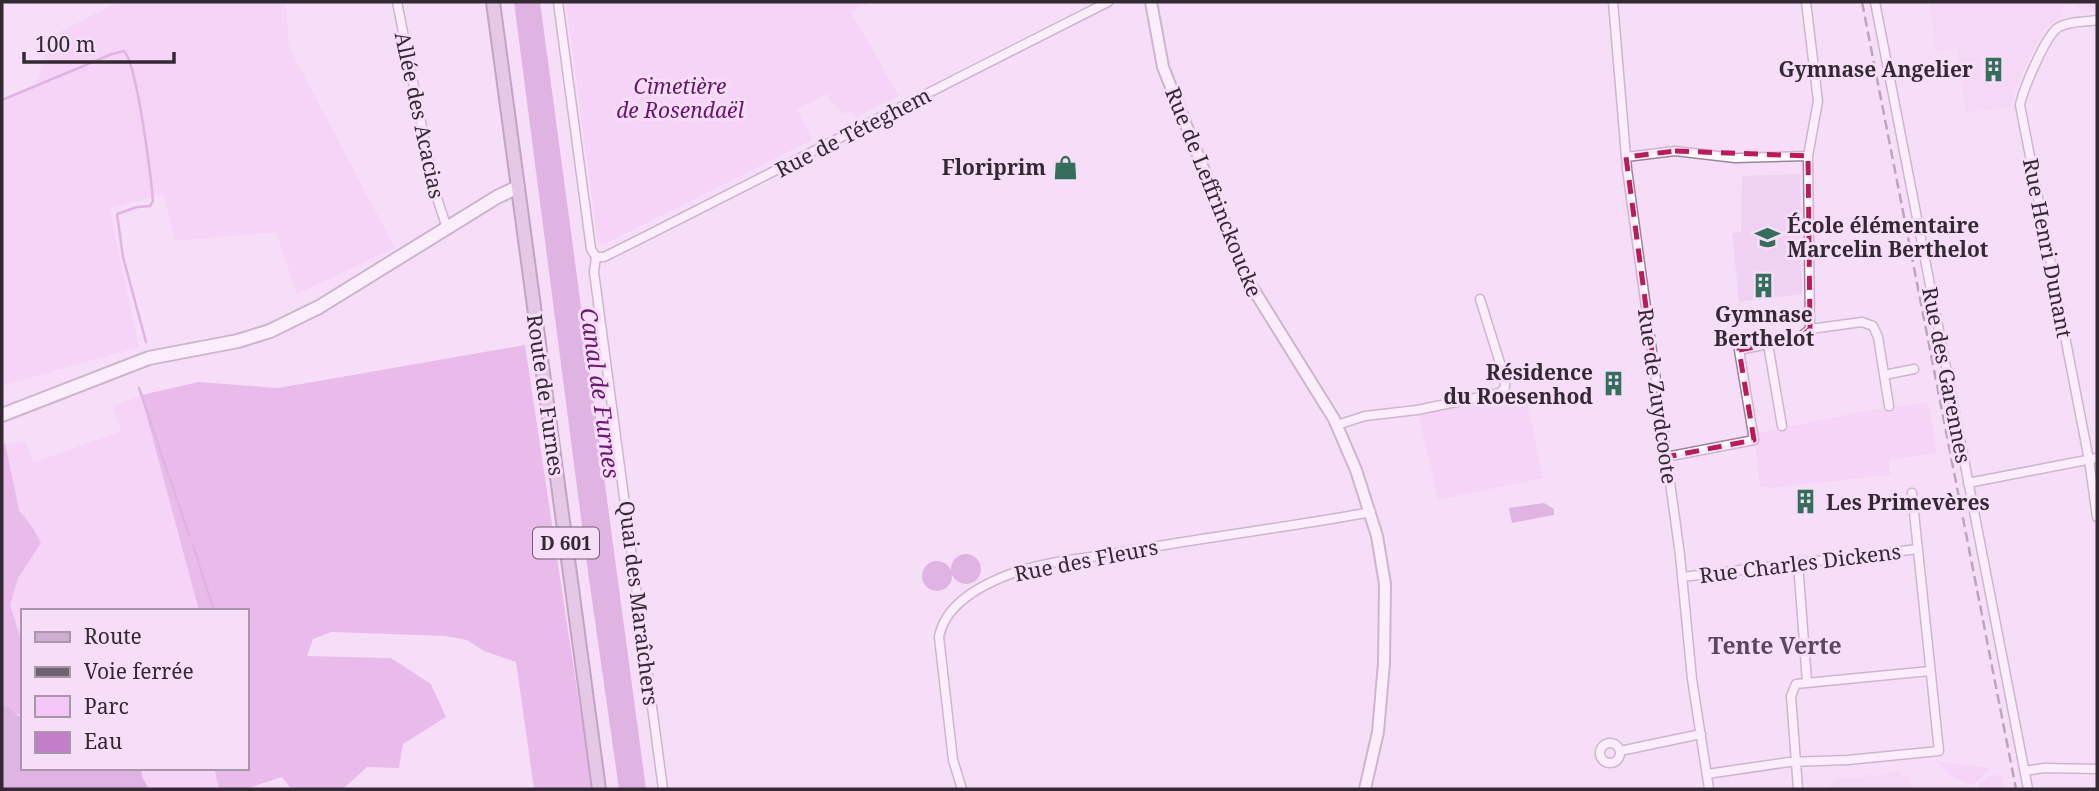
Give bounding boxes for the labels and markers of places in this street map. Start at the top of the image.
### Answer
place label: Gymnase Angelier [1778,55,1973,83]
building icon: Gymnase Angelier [1979,55,2007,83]
place label: Floriprim [942,153,1046,181]
shop icon: Floriprim [1052,153,1080,181]
place label: École élémentaire Marcelin Berthelot [1787,211,1989,263]
school or university icon: École élémentaire Marcelin Berthelot [1753,223,1781,251]
building icon: Gymnase Berthelot [1750,271,1778,299]
place label: Gymnase Berthelot [1714,300,1815,352]
place label: Résidence du Roesenhod [1443,358,1593,410]
building icon: Résidence du Roesenhod [1599,370,1627,398]
building icon: Les Primevères [1792,488,1820,516]
place label: Les Primevères [1826,488,1990,516]

